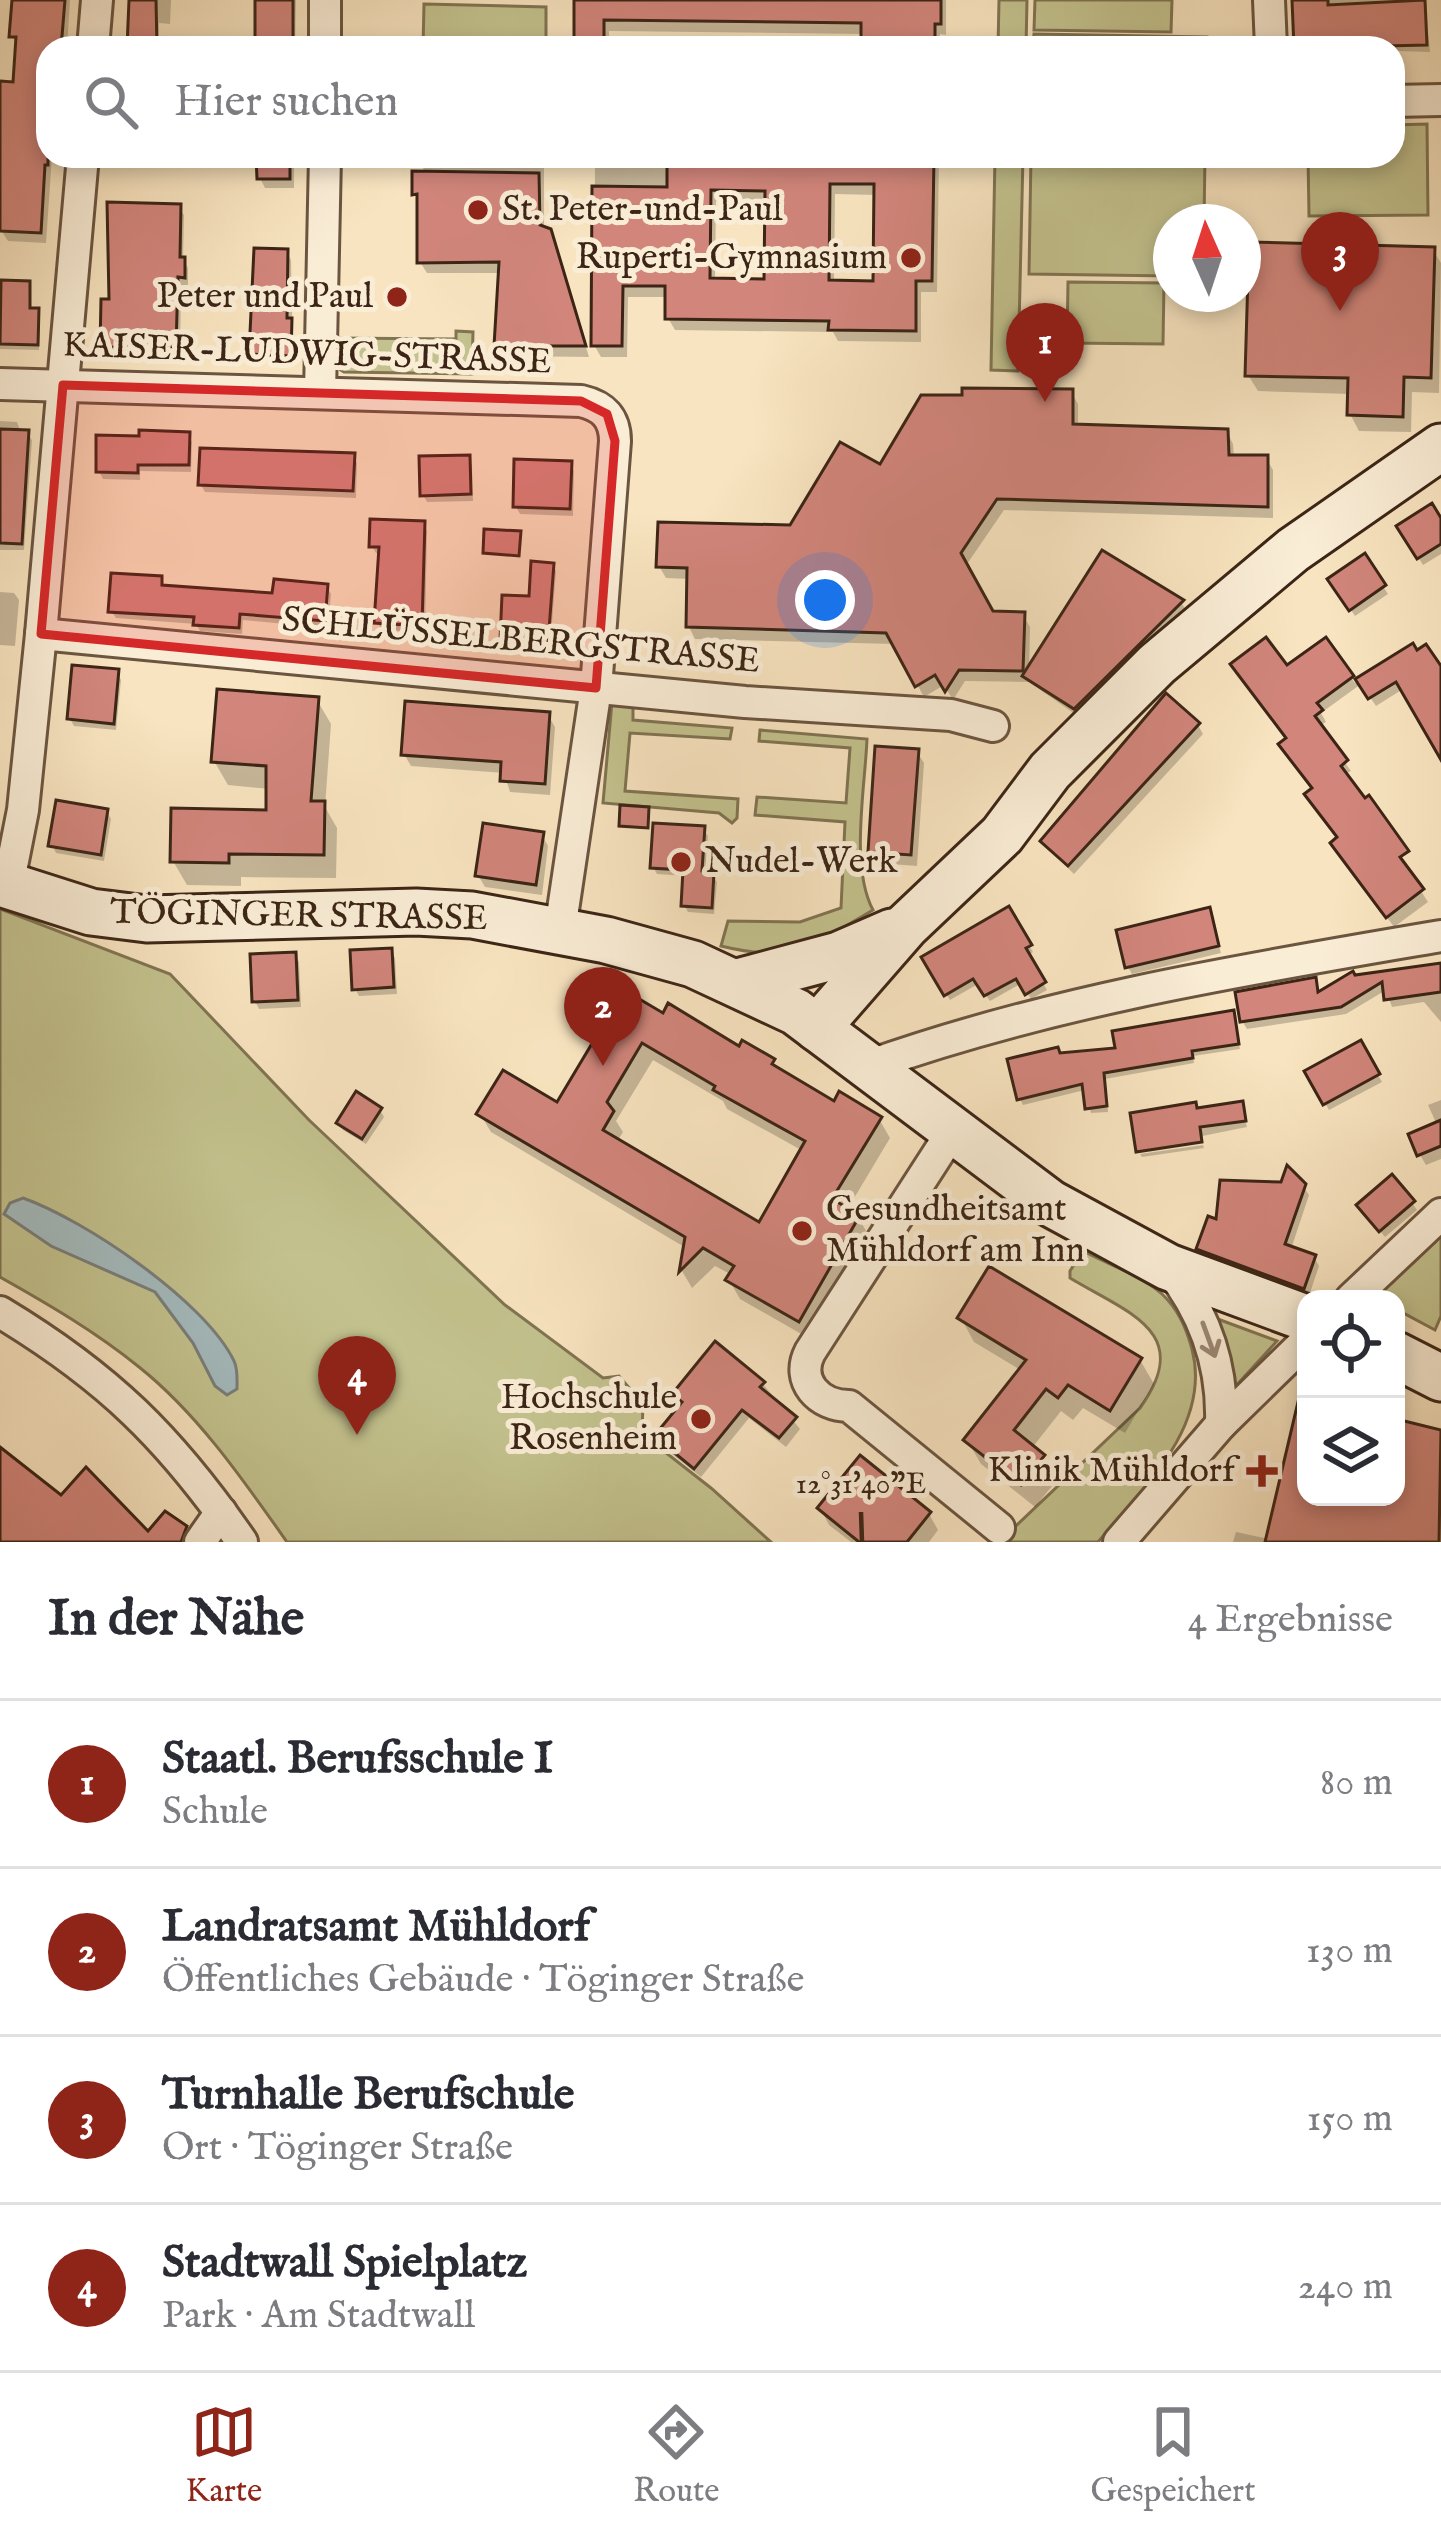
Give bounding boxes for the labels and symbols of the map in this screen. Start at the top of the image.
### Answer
place label: St. Peter-und-Paul [502,187,783,233]
marker: St. Peter-und-Paul [465,197,491,223]
north arrow [1153,204,1261,312]
pin: 3 [1301,212,1379,311]
place label: Ruperti-Gymnasium [576,235,887,281]
marker: Ruperti-Gymnasium [898,245,924,271]
place label: Peter und Paul [157,274,373,320]
marker: Peter und Paul [384,284,410,310]
pin: 1 [1006,303,1084,402]
street label: KAISER-LUDWIG-STRASSE [62,322,552,386]
your location [795,570,855,630]
street label: SCHLÜSSELBERGSTRASSE [280,597,762,685]
place label: Nudel-Werk [705,839,898,885]
marker: Nudel-Werk [668,849,694,875]
street label: TÖGINGER STRASSE [110,890,488,942]
pin: 2 [564,967,642,1066]
place label: Gesundheitsamt Mühldorf am Inn [826,1187,1085,1274]
marker: Gesundheitsamt Mühldorf am Inn [789,1218,815,1244]
one-way arrow [1200,1321,1221,1358]
pin: 4 [318,1336,396,1435]
place label: Hochschule Rosenheim [501,1375,677,1462]
marker: Hochschule Rosenheim [688,1406,714,1432]
place label: Klinik Mühldorf [988,1448,1241,1494]
marker: Klinik Mühldorf [1246,1455,1278,1487]
text: 12°31'40"E [796,1466,926,1504]

